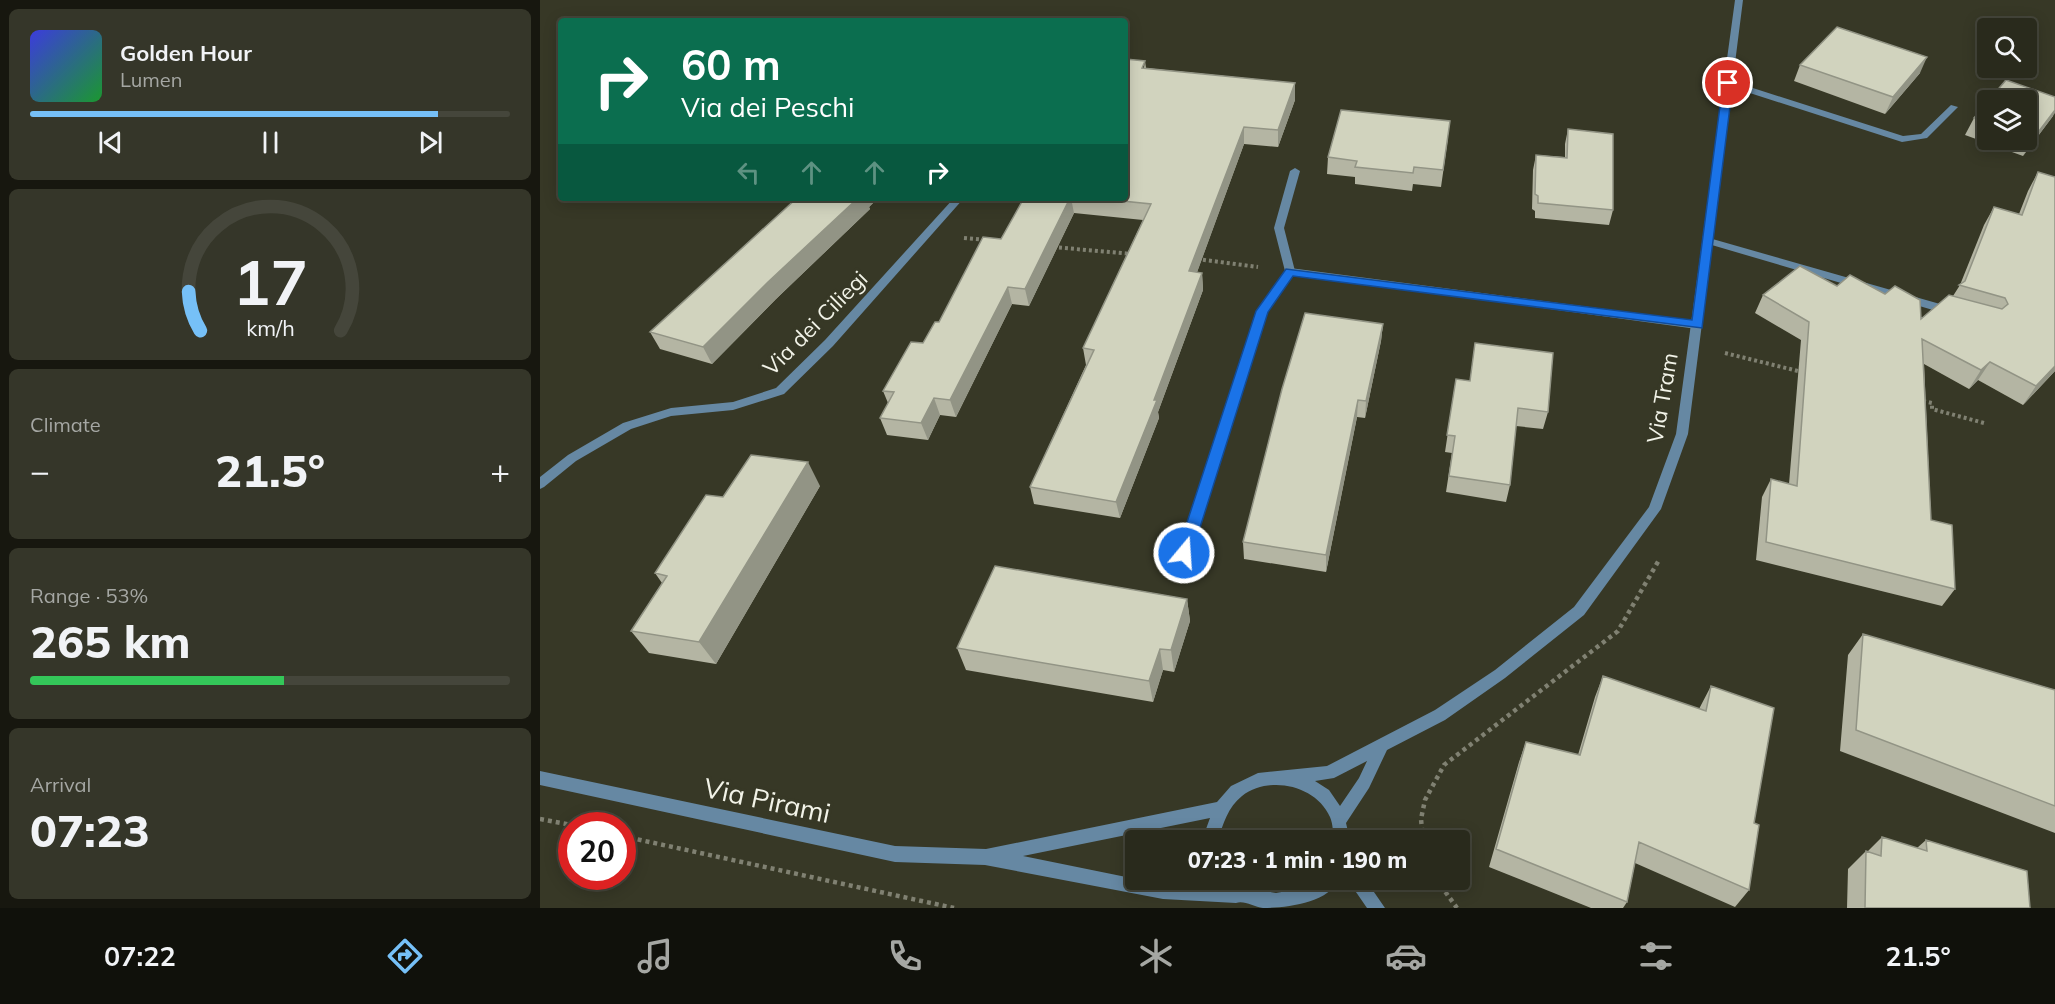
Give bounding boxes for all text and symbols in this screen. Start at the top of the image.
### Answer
map controls [1977,18,2037,150]
button: search [1977,18,2037,78]
text: 60 m [681,38,781,91]
text: Golden Hour [120,39,252,67]
icon: right [582,42,660,120]
pin [1702,57,1753,108]
icon: arrive [1711,66,1744,99]
text: Lumen [120,67,182,92]
text: Via dei Peschi [681,90,855,124]
button: layers [1977,90,2037,150]
icon: previous [94,126,127,159]
icon: pause [254,126,287,159]
icon: next [414,126,447,159]
icon: left [732,156,765,189]
icon: ahead [795,156,828,189]
icon: ahead [858,156,891,189]
icon: right [921,156,954,189]
text: 17 [233,242,307,321]
street label: Via dei Ciliegi [757,265,873,381]
text: km/h [246,315,294,342]
street label: Via Tram [1640,350,1684,446]
text: Climate [30,412,101,437]
text: 21.5° [215,442,325,498]
text: − [30,450,50,491]
text: + [490,450,510,491]
position arrow [1152,521,1216,585]
text: Range · 53% [30,583,148,608]
text: 265 km [30,613,191,669]
street label: Via Pirami [701,770,834,830]
text: Arrival [30,772,91,797]
text: 07:23 [30,802,150,858]
speed limit sign: 20 [558,812,636,890]
text: 07:23 · 1 min · 190 m [1188,846,1407,874]
icon: directions [384,935,426,977]
icon: music [634,935,676,977]
icon: phone [884,935,926,977]
icon: climate [1135,935,1177,977]
icon: car [1385,935,1427,977]
icon: filters [1635,935,1677,977]
text: 07:22 [104,939,176,973]
text: 21.5° [1885,939,1951,973]

